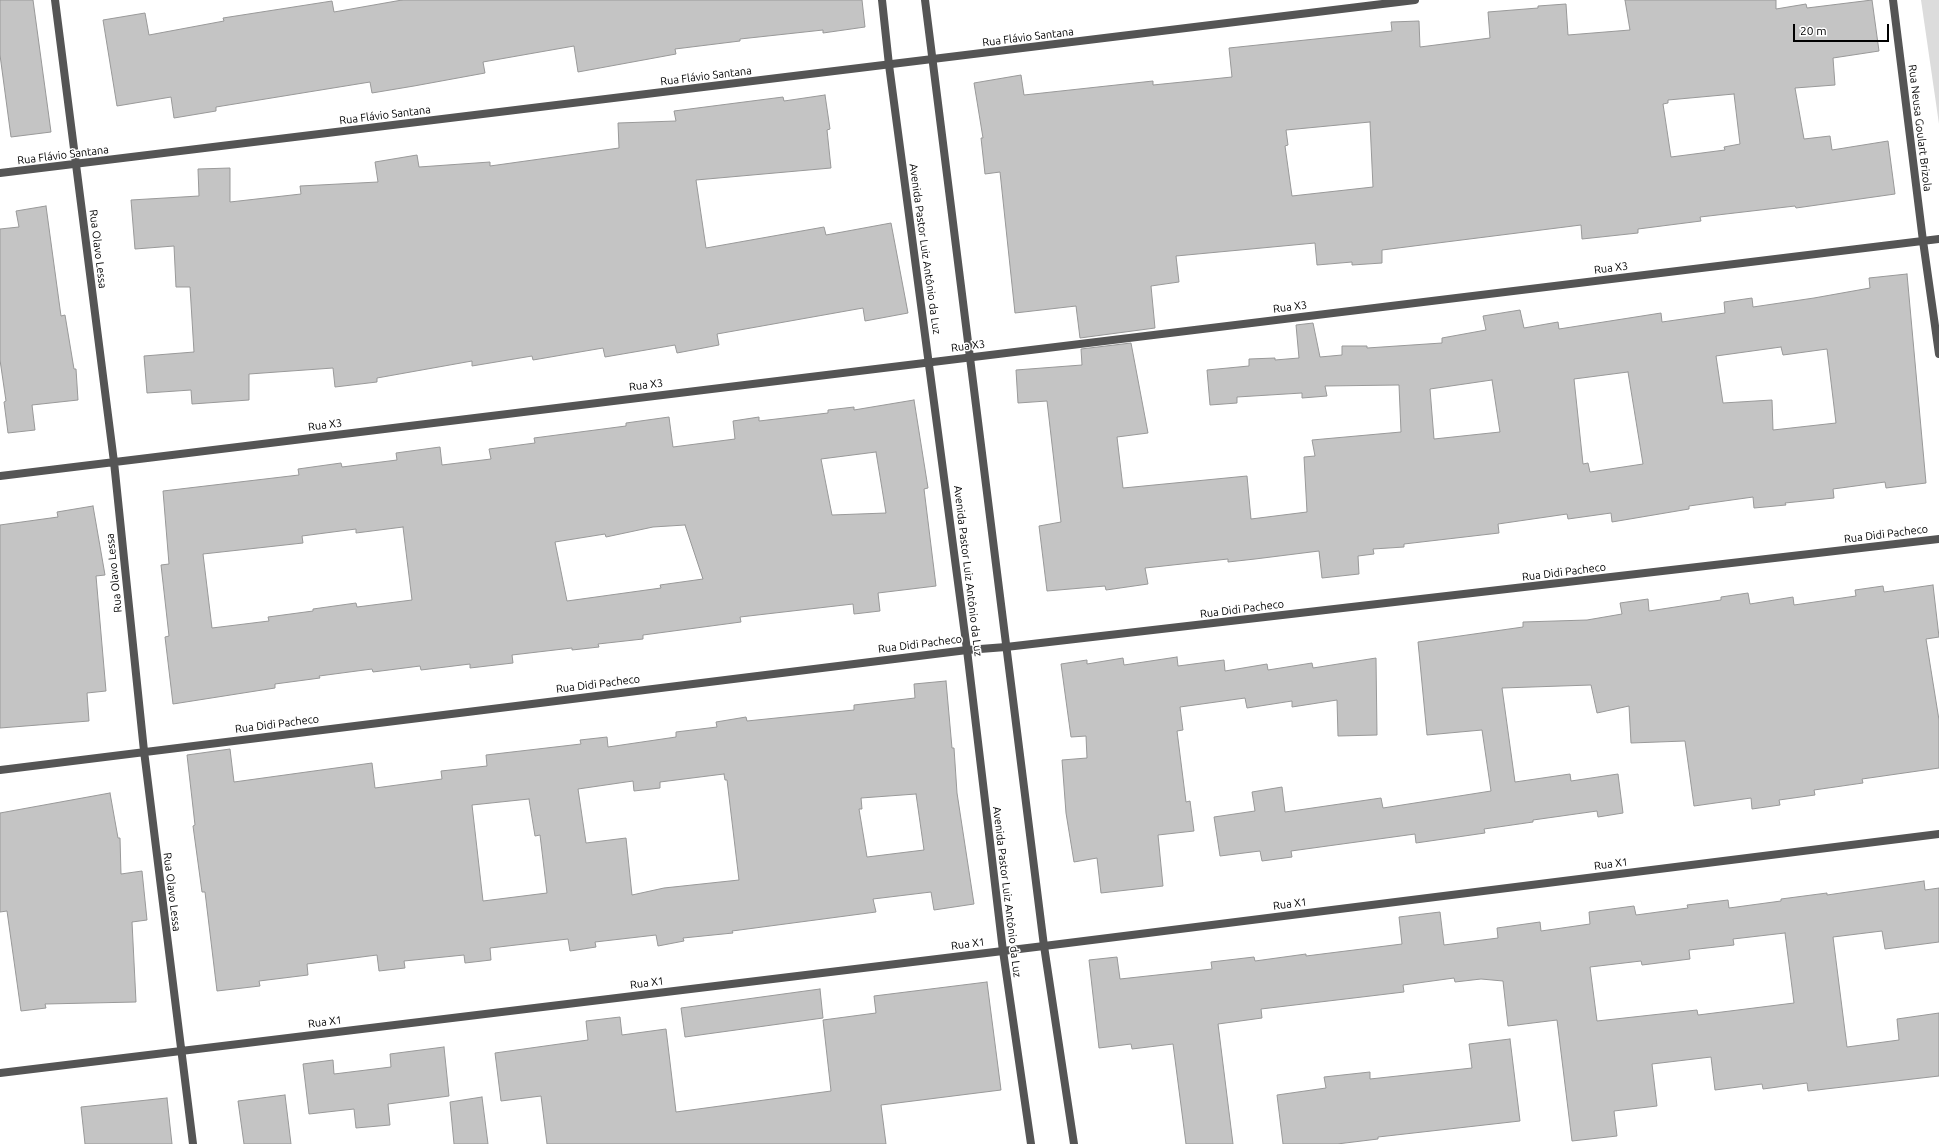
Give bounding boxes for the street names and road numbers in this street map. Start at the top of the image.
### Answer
street label: Rua Flávio Santana [981,25,1075,49]
street label: Rua Flávio Santana [659,64,753,88]
street label: Rua Neusa Goulart Brizola [1906,64,1934,192]
street label: Rua Flávio Santana [338,103,432,127]
street label: Rua Flávio Santana [16,143,110,167]
street label: Avenida Pastor Luiz Antônio da Luz [906,163,944,335]
street label: Rua Olavo Lessa [87,209,109,289]
street label: Rua X3 [1593,259,1629,277]
street label: Rua X3 [1272,298,1308,316]
street label: Rua X3 [950,337,986,355]
street label: Rua X3 [628,376,664,394]
street label: Rua X3 [307,416,343,434]
street label: Avenida Pastor Luiz Antônio da Luz [951,485,985,657]
street label: Rua Didi Pacheco [1843,522,1929,546]
street label: Rua Olavo Lessa [103,533,125,613]
street label: Rua Didi Pacheco [1521,560,1607,584]
street label: Rua Didi Pacheco [1199,597,1285,621]
street label: Rua Didi Pacheco [877,632,963,656]
street label: Rua Didi Pacheco [555,672,641,696]
street label: Rua Didi Pacheco [234,712,320,736]
street label: Avenida Pastor Luiz Antônio da Luz [990,806,1024,978]
street label: Rua Olavo Lessa [161,852,183,932]
street label: Rua X1 [1593,855,1629,873]
street label: Rua X1 [1272,895,1308,913]
street label: Rua X1 [950,935,986,953]
street label: Rua X1 [629,974,665,992]
street label: Rua X1 [307,1013,343,1031]

